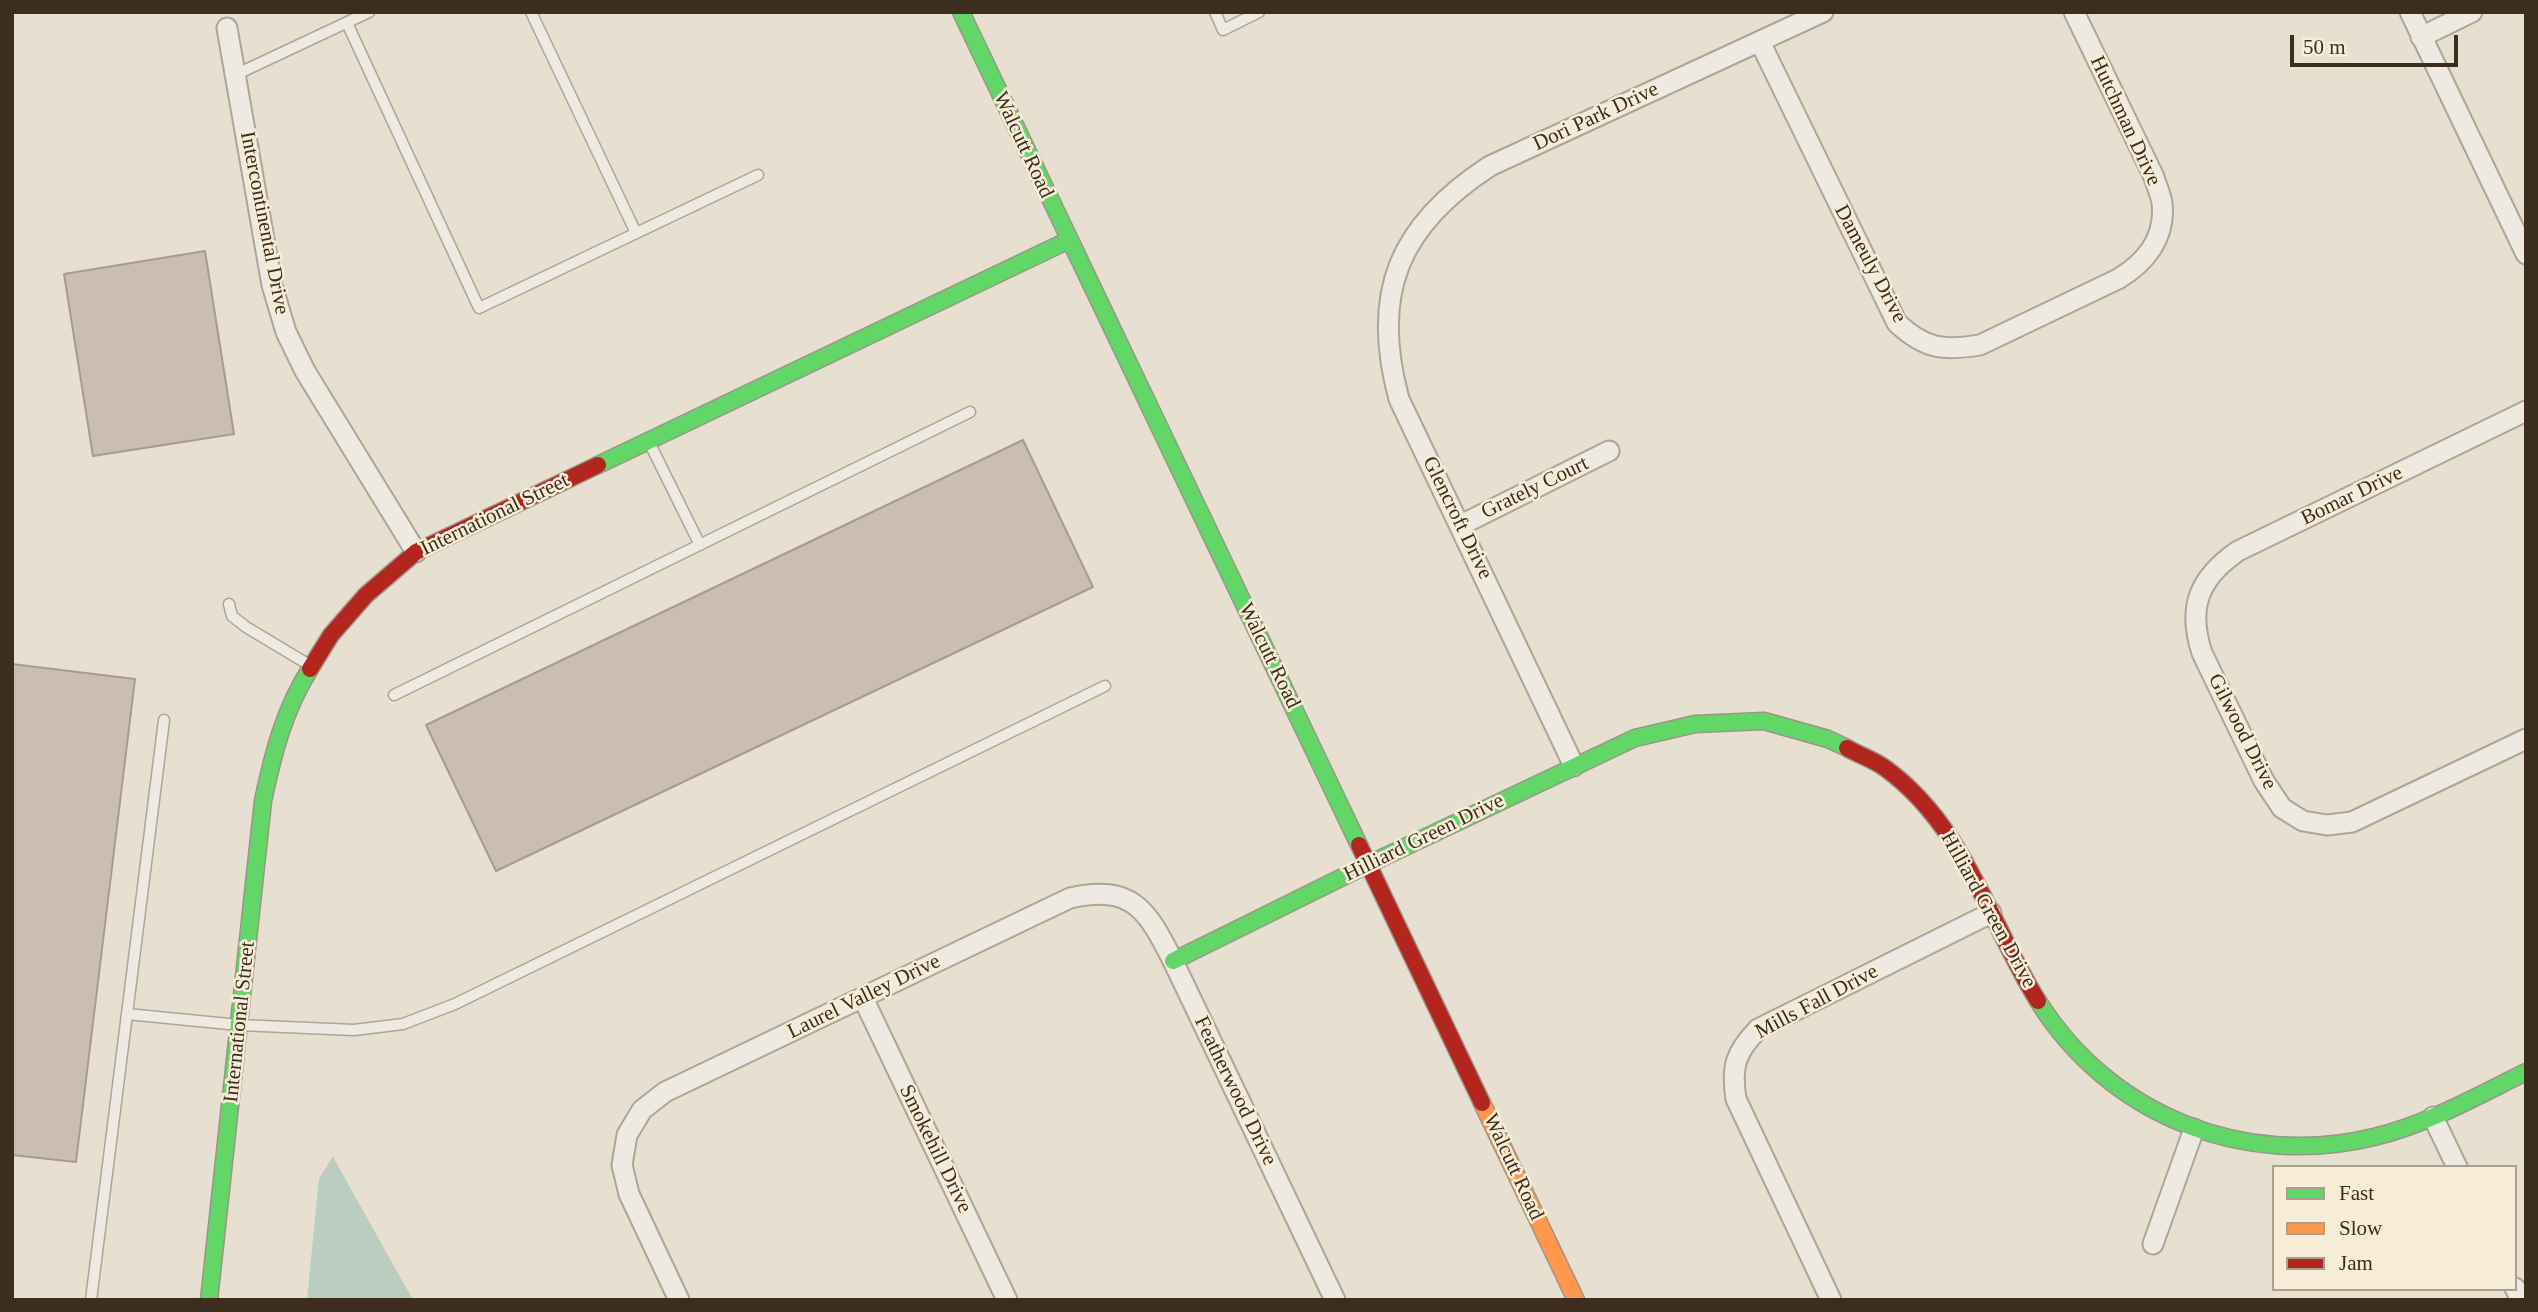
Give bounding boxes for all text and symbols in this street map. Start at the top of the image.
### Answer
scale bar [2293,21,2461,65]
text: 50 m [2303,35,2346,59]
street label: Hutchman Drive [2084,52,2166,190]
street label: Dori Park Drive [1529,77,1663,157]
street label: Walcutt Road [987,88,1059,202]
street label: Intercontinental Drive [234,129,294,317]
street label: Dameuly Drive [1828,201,1912,327]
street label: Grately Court [1477,451,1593,525]
street label: Glencroft Drive [1416,452,1498,584]
street label: Bomar Drive [2297,461,2407,531]
street label: International Street [417,468,573,562]
street label: Walcutt Road [1233,599,1305,713]
street label: Gilwood Drive [2202,670,2282,794]
street label: Hilliard Green Drive [1340,788,1508,888]
street label: Hilliard Green Drive [1935,827,2041,993]
street label: International Street [219,940,261,1104]
street label: Laurel Valley Drive [784,949,944,1045]
street label: Mills Fall Drive [1751,959,1883,1045]
street label: Featherwood Drive [1188,1012,1282,1170]
street label: Smokehill Drive [893,1081,977,1217]
street label: Walcutt Road [1477,1110,1549,1224]
legend [2272,1165,2517,1291]
text: Fast [2339,1181,2374,1205]
text: Slow [2339,1216,2382,1240]
text: Jam [2339,1251,2373,1275]

